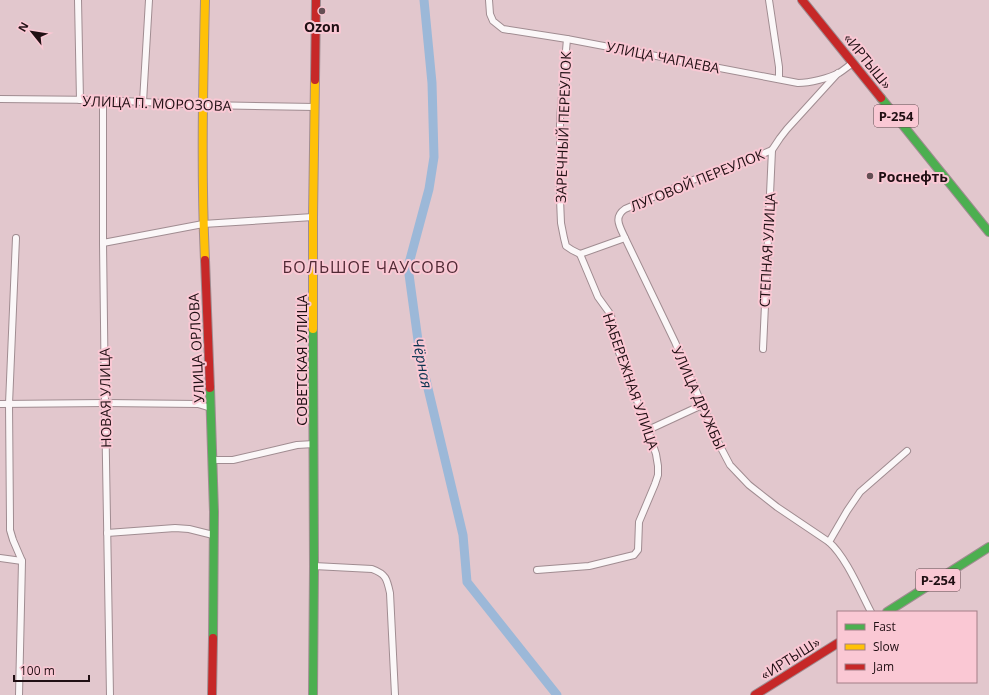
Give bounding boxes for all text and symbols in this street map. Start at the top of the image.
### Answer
marker: Ozon [317,6,327,16]
north arrow [12,12,52,52]
place label: Ozon [304,17,340,36]
text: N [14,19,32,34]
street label: «ИРТЫШ» [840,29,896,93]
street label: УЛИЦА ЧАПАЕВА [605,37,722,77]
street label: ЗАРЕЧНЫЙ ПЕРЕУЛОК [551,51,575,203]
street label: УЛИЦА П. МОРОЗОВА [82,91,232,115]
road number: Р-254 [874,105,918,127]
street label: ЛУГОВОЙ ПЕРЕУЛОК [627,144,767,216]
place label: Роснефть [878,167,948,186]
marker: Роснефть [865,171,875,181]
street label: СТЕПНАЯ УЛИЦА [755,192,779,308]
district label: БОЛЬШОЕ ЧАУСОВО [282,256,460,278]
street label: УЛИЦА ОРЛОВА [184,292,208,403]
street label: СОВЕТСКАЯ УЛИЦА [292,294,311,426]
street label: НАБЕРЕЖНАЯ УЛИЦА [599,310,663,452]
water label: Чёрная [408,336,438,390]
street label: УЛИЦА ДРУЖБЫ [668,344,730,452]
street label: НОВАЯ УЛИЦА [95,348,115,448]
road number: Р-254 [916,569,960,591]
legend [837,611,977,683]
text: Fast [873,618,896,635]
street label: «ИРТЫШ» [757,632,823,684]
text: Slow [873,638,900,655]
scale bar [14,657,89,683]
text: Jam [872,658,894,675]
text: 100 m [20,662,55,679]

